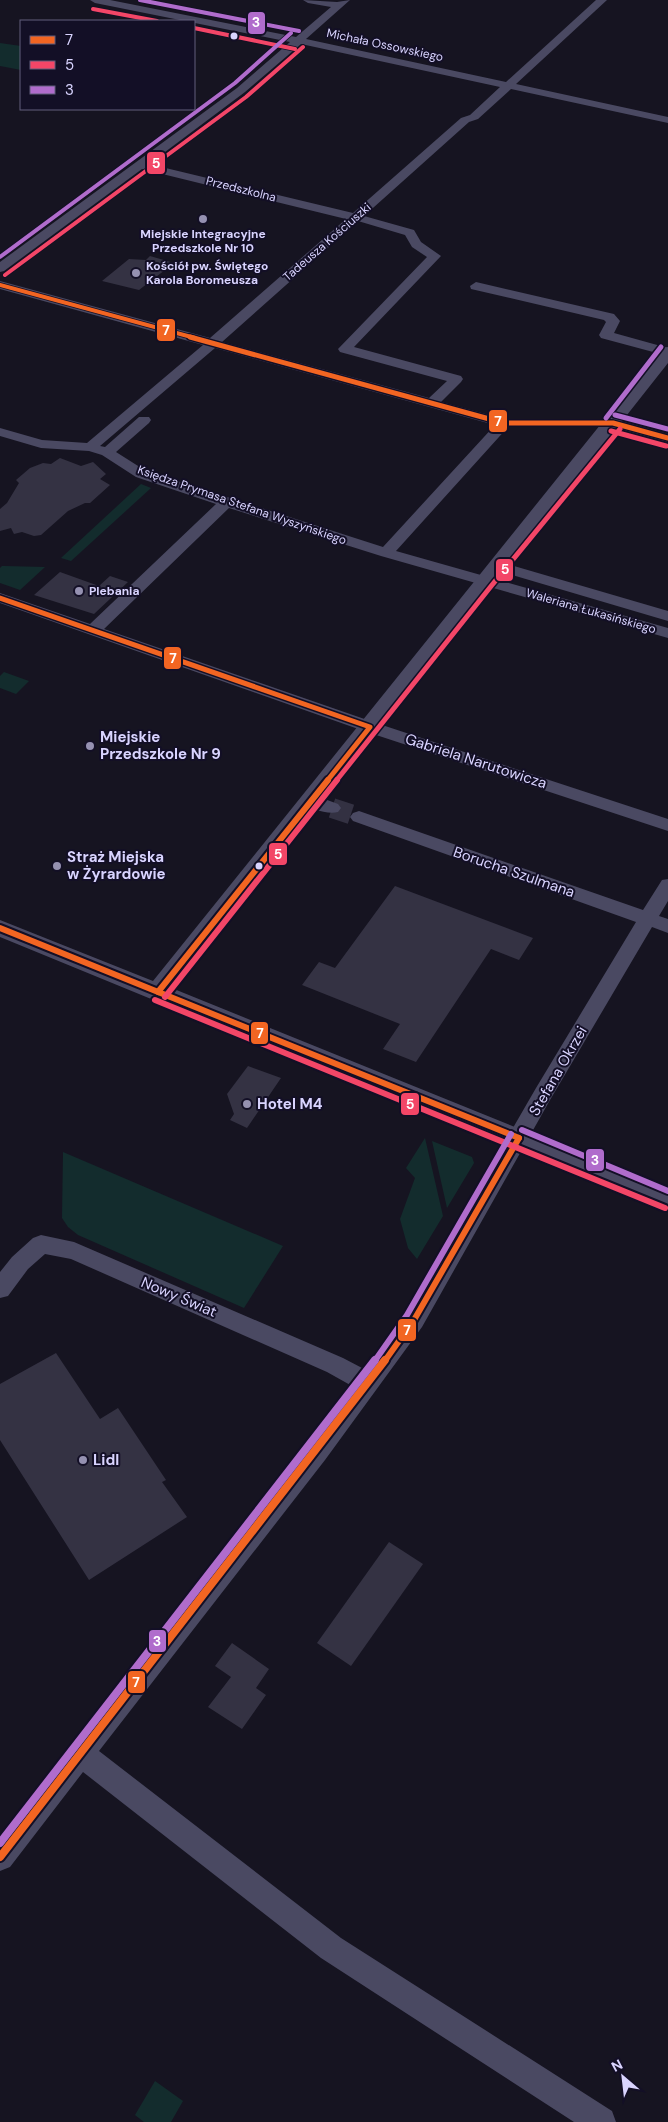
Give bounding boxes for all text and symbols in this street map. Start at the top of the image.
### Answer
line badge: 3 [247,11,266,35]
text: 3 [252,13,260,31]
legend [20,20,195,110]
street label: Michała Ossowskiego [325,25,445,65]
text: 7 [65,30,73,50]
unlabelled marker [229,31,239,41]
text: 5 [65,55,74,75]
text: 3 [65,80,74,100]
line badge: 5 [146,151,166,175]
text: 5 [152,154,160,172]
street label: Przedszkolna [204,173,278,205]
street label: Tadeusza Kościuszki [280,199,374,285]
marker: Miejskie Integracyjne Przedszkole Nr 10 [197,213,209,225]
place label: Miejskie Integracyjne Przedszkole Nr 10 [140,226,266,256]
place label: Kościół pw. Świętego Karola Boromeusza [146,258,268,288]
marker: Kościół pw. Świętego Karola Boromeusza [130,267,142,279]
line badge: 7 [156,318,176,342]
text: 7 [162,321,170,339]
line badge: 7 [488,409,508,433]
text: 7 [494,412,502,430]
street label: Księdza Prymasa Stefana Wyszyńskiego [135,462,349,548]
line badge: 5 [495,558,514,582]
text: 5 [501,560,509,578]
place label: Plebania [89,583,139,599]
marker: Plebania [73,585,85,597]
street label: Waleriana Łukasińskiego [524,585,658,637]
line badge: 7 [163,646,182,670]
text: 7 [169,649,177,667]
place label: Miejskie Przedszkole Nr 9 [100,727,221,764]
street label: Gabriela Narutowicza [403,729,549,793]
marker: Miejskie Przedszkole Nr 9 [84,740,96,752]
line badge: 5 [268,842,288,866]
street label: Borucha Szulmana [451,842,577,902]
text: 5 [274,845,282,863]
place label: Straż Miejska w Żyrardowie [67,847,166,884]
marker: Straż Miejska w Żyrardowie [51,860,63,872]
unlabelled marker [254,861,264,871]
line badge: 7 [250,1021,269,1045]
street label: Stefana Okrzei [524,1023,592,1119]
text: 7 [256,1024,264,1042]
line badge: 5 [400,1092,420,1116]
place label: Hotel M4 [257,1094,323,1114]
text: 5 [406,1095,414,1113]
marker: Hotel M4 [241,1098,253,1110]
line badge: 3 [585,1148,605,1172]
text: 3 [591,1151,599,1169]
street label: Nowy Świat [138,1272,220,1322]
line badge: 7 [397,1318,417,1342]
text: 7 [403,1321,411,1339]
place label: Lidl [93,1450,119,1470]
marker: Lidl [77,1454,89,1466]
line badge: 3 [148,1629,167,1653]
text: 3 [153,1632,161,1650]
line badge: 7 [127,1670,146,1694]
text: 7 [132,1673,140,1691]
north arrow [598,2052,648,2102]
text: N [608,2055,626,2076]

